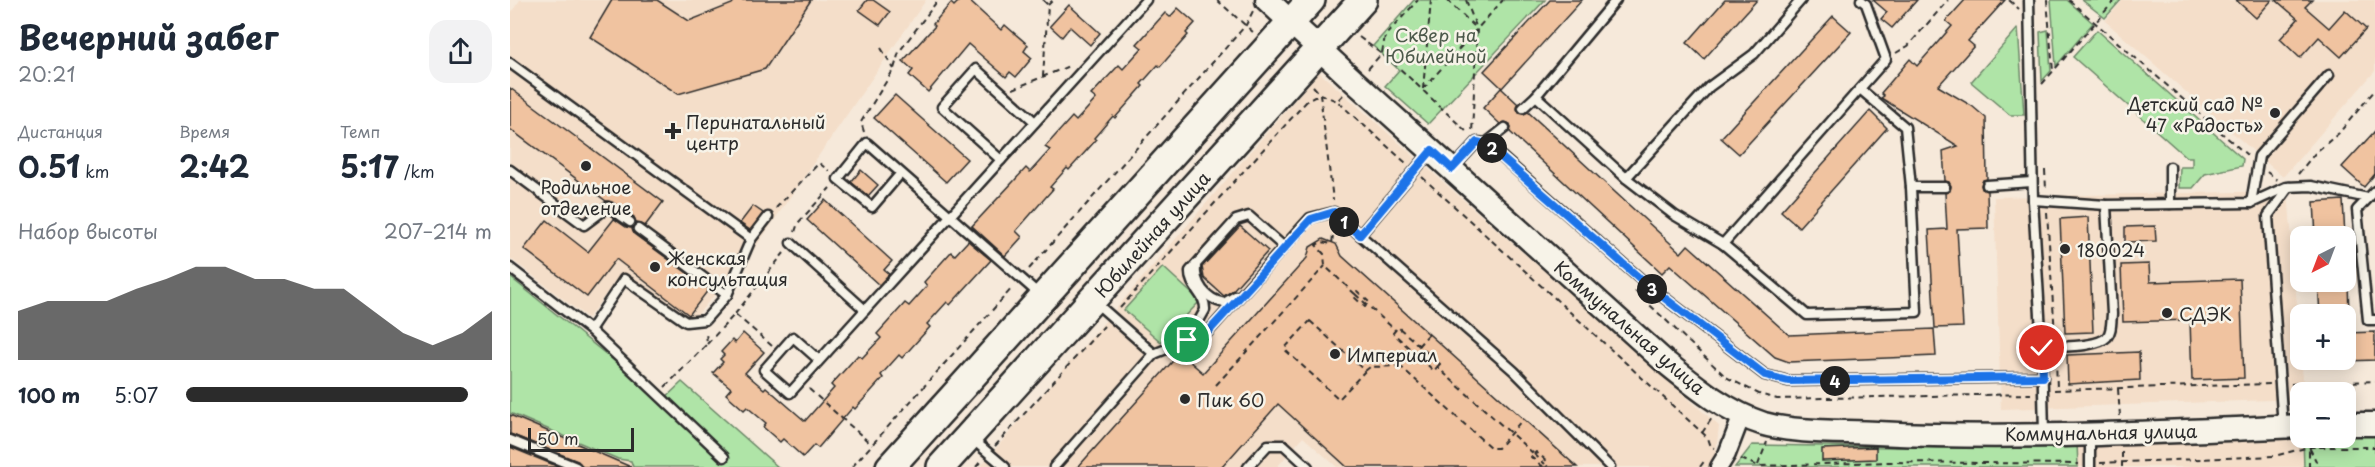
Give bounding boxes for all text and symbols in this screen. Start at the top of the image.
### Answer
text: Вечерний забег [18,11,278,61]
button: share [429,20,492,83]
park label: Сквер на Юбилейной [1385,21,1487,69]
text: 20:21 [18,59,75,89]
place label: Детский сад № 47 «Радость» [2127,90,2263,138]
marker: Детский сад № 47 «Радость» [2268,106,2282,120]
place label: Перинатальный центр [686,108,825,156]
text: Дистанция [18,119,103,143]
text: Время [179,119,230,143]
text: Темп [340,119,380,143]
marker: Перинатальный центр [664,122,682,140]
pin: 2 [1477,133,1507,163]
text: 2 [1486,136,1498,160]
text: 0.51 [18,143,80,188]
text: 2:42 [179,143,250,188]
text: 5:17 [340,143,399,188]
text: km [80,159,109,183]
text: /km [399,159,435,183]
marker: Родильное отделение [579,159,593,173]
street label: Юбилейная улица [1088,164,1217,303]
place label: Родильное отделение [541,173,631,221]
pin: 1 [1329,207,1359,237]
text: 1 [1340,210,1348,234]
text: Набор высоты [18,216,158,246]
text: 207–214 m [384,216,492,246]
north arrow [2290,226,2356,292]
map controls [2290,226,2356,448]
place label: 180024 [2077,236,2145,263]
marker: 180024 [2058,242,2072,256]
place label: Женская консультация [667,244,788,292]
street label: Коммунальная улица [1548,254,1712,401]
marker: Женская консультация [648,260,662,274]
pin: 3 [1637,274,1667,304]
text: 3 [1647,277,1657,301]
place label: СДЭК [2179,300,2232,327]
button: + [2290,304,2356,370]
marker: СДЭК [2160,306,2174,320]
pin [1161,314,1212,365]
pin [2016,322,2067,373]
icon: arrive [1170,323,1203,356]
icon: check [2025,331,2058,364]
place label: Империал [1347,341,1437,368]
marker: Империал [1328,347,1342,361]
pin: 4 [1820,366,1850,396]
text: 4 [1830,369,1840,393]
text: 100 m [18,380,80,410]
text: 5:07 [114,380,158,410]
button: − [2290,382,2356,448]
place label: Пик 60 [1197,386,1264,413]
marker: Пик 60 [1178,392,1192,406]
street label: Коммунальная улица [2005,417,2198,447]
scale bar [528,425,634,452]
text: 50 m [537,426,578,450]

